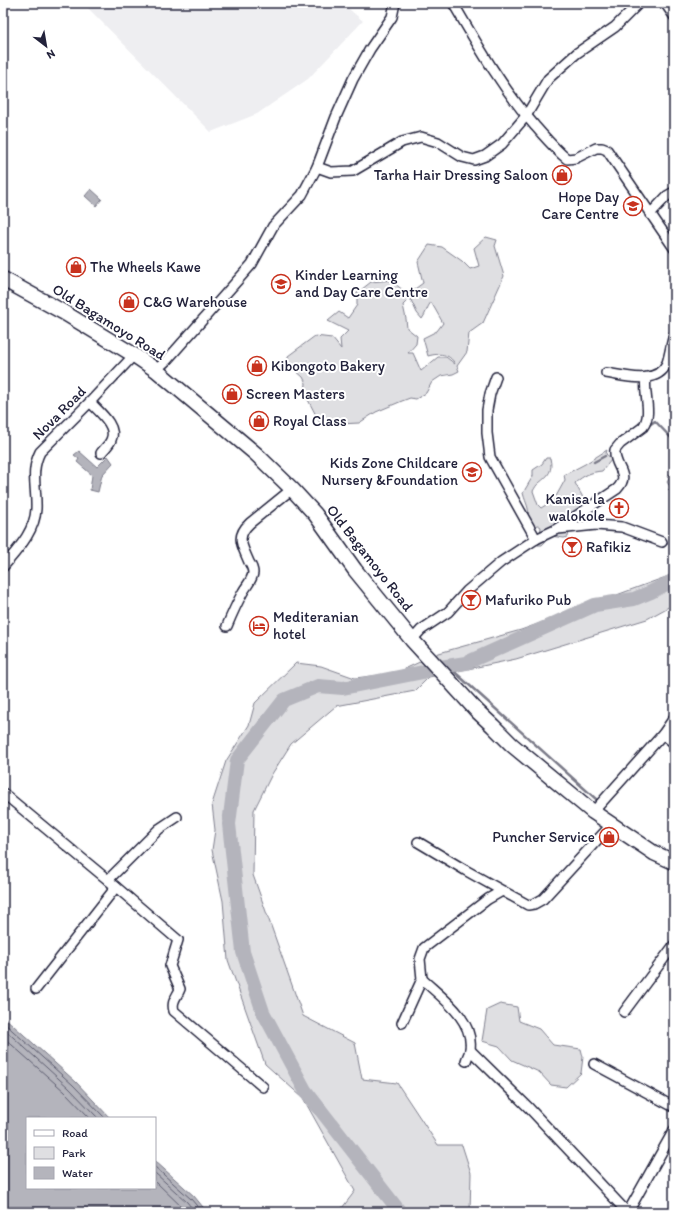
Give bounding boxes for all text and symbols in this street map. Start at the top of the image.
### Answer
north arrow [26,26,66,66]
text: N [44,47,57,62]
shop icon: Tarha Hair Dressing Saloon [551,164,573,186]
place label: Tarha Hair Dressing Saloon [374,166,549,184]
place label: Hope Day Care Centre [541,188,619,223]
school or university icon: Hope Day Care Centre [622,195,644,217]
shop icon: The Wheels Kawe [65,256,87,278]
place label: The Wheels Kawe [90,258,201,276]
place label: Kinder Learning and Day Care Centre [295,266,428,301]
school or university icon: Kinder Learning and Day Care Centre [270,273,292,295]
street label: Old Bagamoyo Road [49,280,169,364]
shop icon: C&G Warehouse [118,291,140,313]
place label: C&G Warehouse [143,293,247,311]
shop icon: Kibongoto Bakery [246,355,268,377]
place label: Kibongoto Bakery [271,357,385,375]
street label: Nova Road [29,383,89,443]
shop icon: Screen Masters [221,383,243,405]
place label: Screen Masters [246,385,345,403]
shop icon: Royal Class [248,410,270,432]
place label: Royal Class [273,412,347,430]
place label: Kids Zone Childcare Nursery &Foundation [321,454,458,489]
school or university icon: Kids Zone Childcare Nursery &Foundation [461,461,483,483]
place label: Kanisa la walokole [545,490,605,525]
church icon: Kanisa la walokole [608,497,630,519]
street label: Old Bagamoyo Road [323,501,417,615]
bar icon: Rafikiz [561,536,583,558]
place label: Rafikiz [586,538,631,556]
bar icon: Mafuriko Pub [460,589,482,611]
place label: Mafuriko Pub [485,591,571,609]
place label: Mediteranian hotel [273,608,359,643]
hotel icon: Mediteranian hotel [248,615,270,637]
shop icon: Puncher Service [598,826,620,848]
place label: Puncher Service [492,828,595,846]
legend [26,1117,156,1189]
text: Road [62,1126,88,1140]
text: Park [62,1146,86,1160]
text: Water [62,1166,93,1180]

